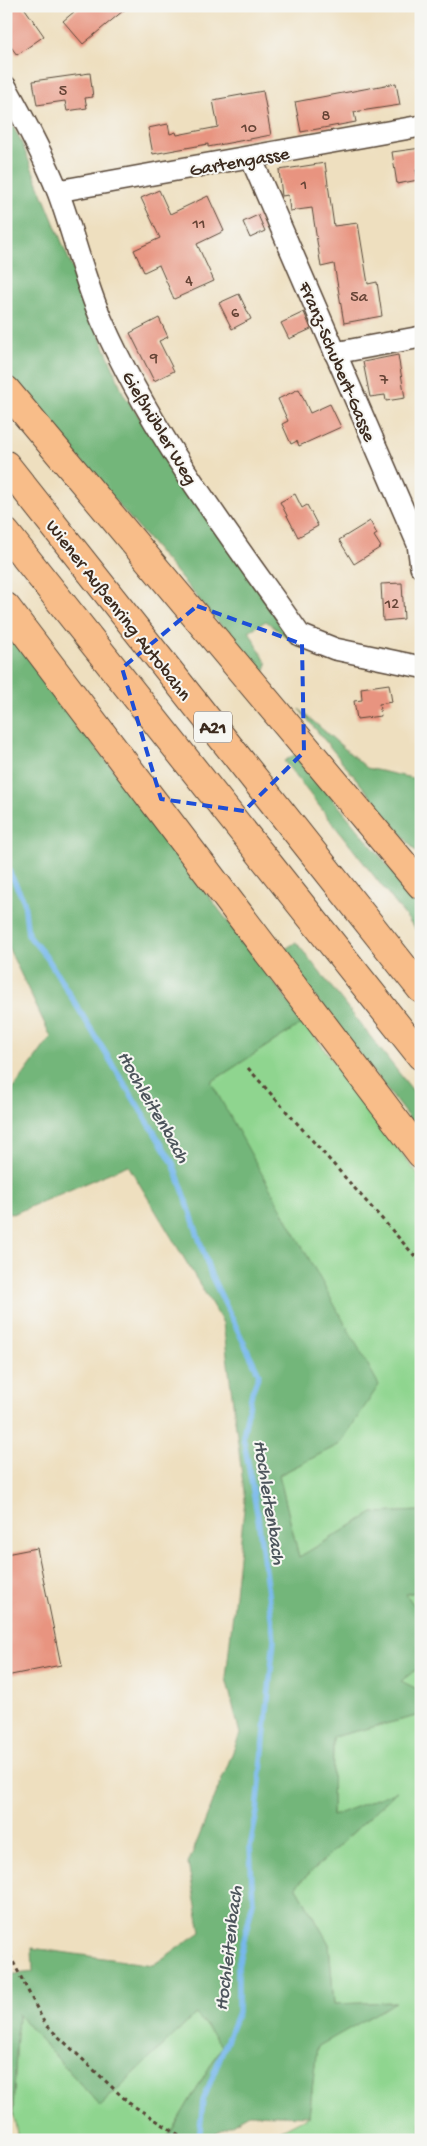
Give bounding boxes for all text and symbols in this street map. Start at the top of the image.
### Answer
house number: 5 [59,83,67,102]
house number: 8 [322,108,331,127]
house number: 10 [240,120,257,139]
street label: Gartengasse [188,143,292,184]
house number: 1 [300,177,307,196]
house number: 11 [192,216,205,235]
house number: 4 [185,273,193,292]
street label: Franz-Schubert-Gasse [291,278,380,446]
house number: 5a [350,289,369,308]
house number: 6 [231,305,240,324]
house number: 9 [149,350,158,369]
street label: Gießhübler Weg [115,368,201,490]
house number: 7 [379,372,389,391]
street label: Wiener Außenring Autobahn [39,516,195,706]
house number: 12 [384,596,399,615]
road number: A21 [194,712,232,742]
water label: Hochleitenbach [111,1048,193,1168]
water label: Hochleitenbach [246,1439,289,1567]
water label: Hochleitenbach [211,1884,250,2012]

